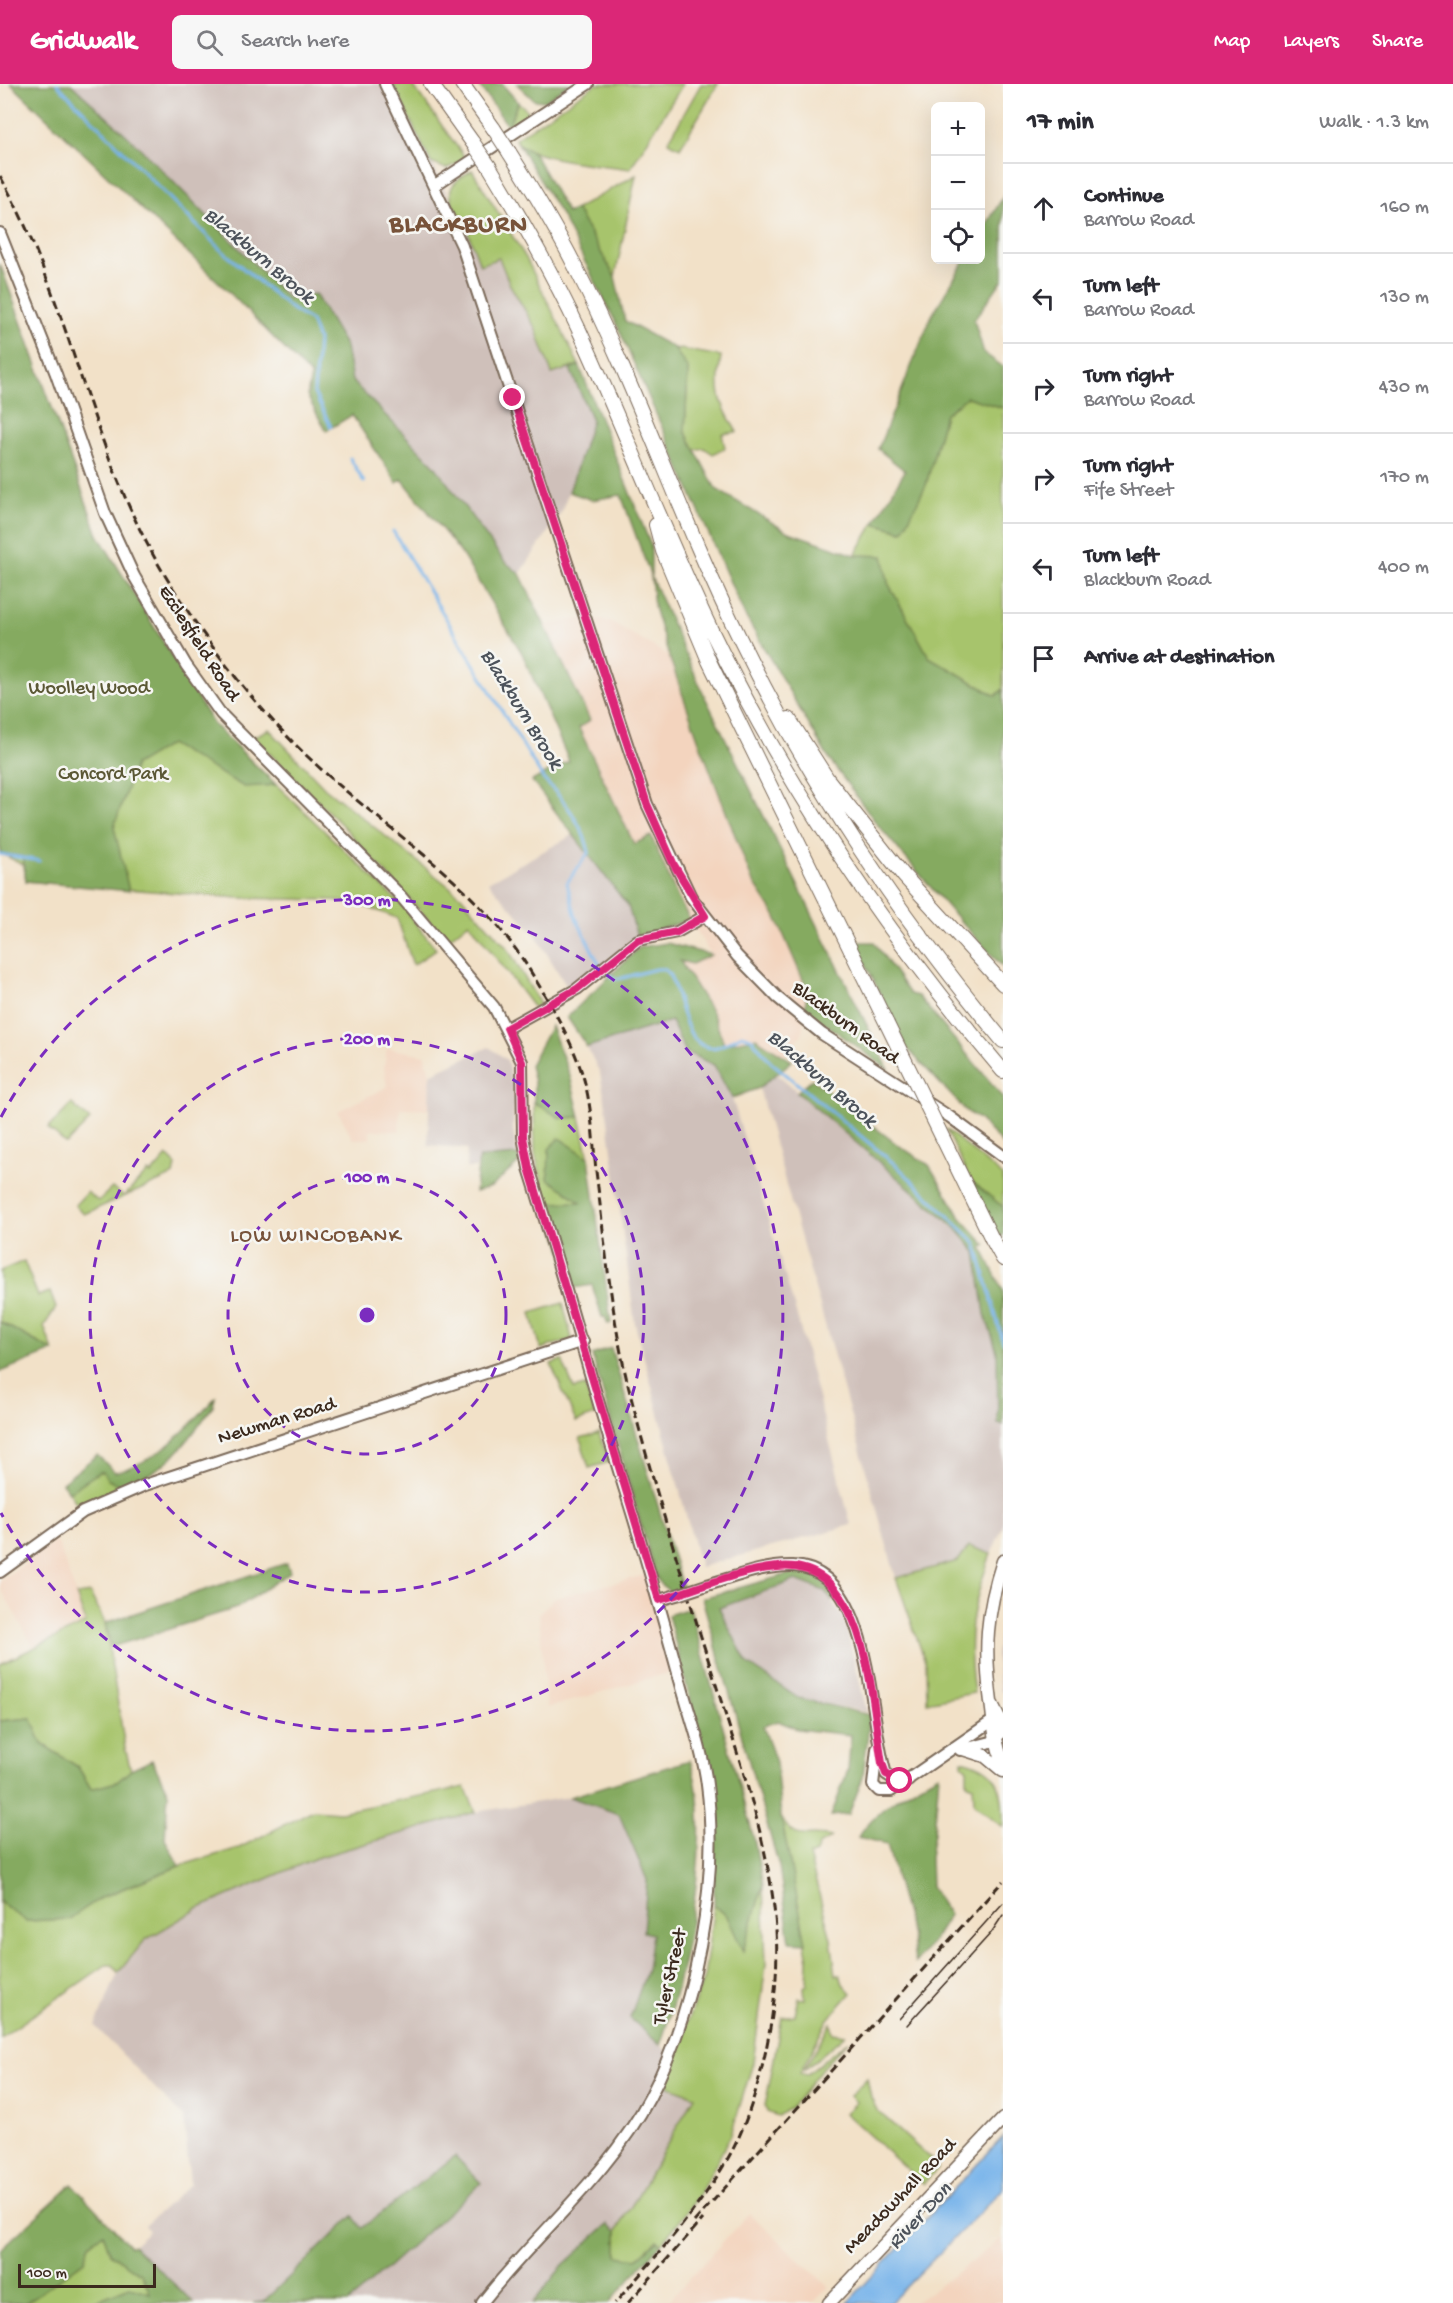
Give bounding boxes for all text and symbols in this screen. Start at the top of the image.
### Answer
search box [172,15,592,69]
text: Gridwalk [30,26,136,59]
icon: search [193,26,226,59]
text: Search here [241,29,349,55]
text: Map [1214,30,1250,55]
text: Layers [1283,30,1339,55]
text: Share [1372,30,1423,55]
map controls [931,102,985,264]
button: + [931,102,985,156]
text: 17 min [1027,108,1094,139]
text: Walk · 1.3 km [1319,112,1429,135]
button: − [931,156,985,210]
text: Continue [1084,184,1164,210]
icon: ahead [1027,192,1060,225]
text: 160 m [1380,197,1429,220]
water label: Blackburn Brook [198,204,320,312]
button: locate [931,210,985,264]
text: Barrow Road [1084,210,1194,233]
district label: BLACKBURN [389,211,528,242]
text: Turn left [1084,274,1158,300]
icon: left [1027,282,1060,315]
text: 130 m [1380,287,1429,310]
text: Barrow Road [1084,300,1194,323]
text: Turn right [1084,364,1172,390]
icon: right [1027,372,1060,405]
text: 430 m [1379,377,1429,400]
route end [499,384,525,410]
text: Barrow Road [1084,390,1194,413]
text: Turn right [1084,454,1172,480]
icon: right [1027,462,1060,495]
text: 170 m [1380,467,1429,490]
text: Fife Street [1084,480,1173,503]
text: Turn left [1084,544,1158,570]
icon: left [1027,552,1060,585]
text: 400 m [1378,557,1429,580]
text: Blackburn Road [1084,570,1210,593]
street label: Ecclesfield Road [152,582,245,708]
icon: arrive [1027,642,1060,675]
text: Arrive at destination [1084,645,1274,671]
water label: Blackburn Brook [473,646,568,777]
park label: Woolley Wood [29,678,152,701]
park label: Concord Park [58,764,170,787]
text: 300 m [343,891,391,912]
street label: Blackburn Road [786,977,905,1072]
water label: Blackburn Brook [761,1026,883,1136]
text: 200 m [344,1030,390,1051]
text: 100 m [344,1168,390,1189]
district label: LOW WINCOBANK [230,1225,403,1250]
centre of rings [357,1305,377,1325]
street label: Newman Road [215,1392,341,1451]
route start [886,1767,912,1793]
street label: Tyler Street [649,1925,694,2028]
street label: Meadowhall Road [840,2133,964,2260]
water label: River Don [884,2178,959,2256]
scale bar [18,2261,156,2288]
text: 100 m [27,2265,67,2284]

